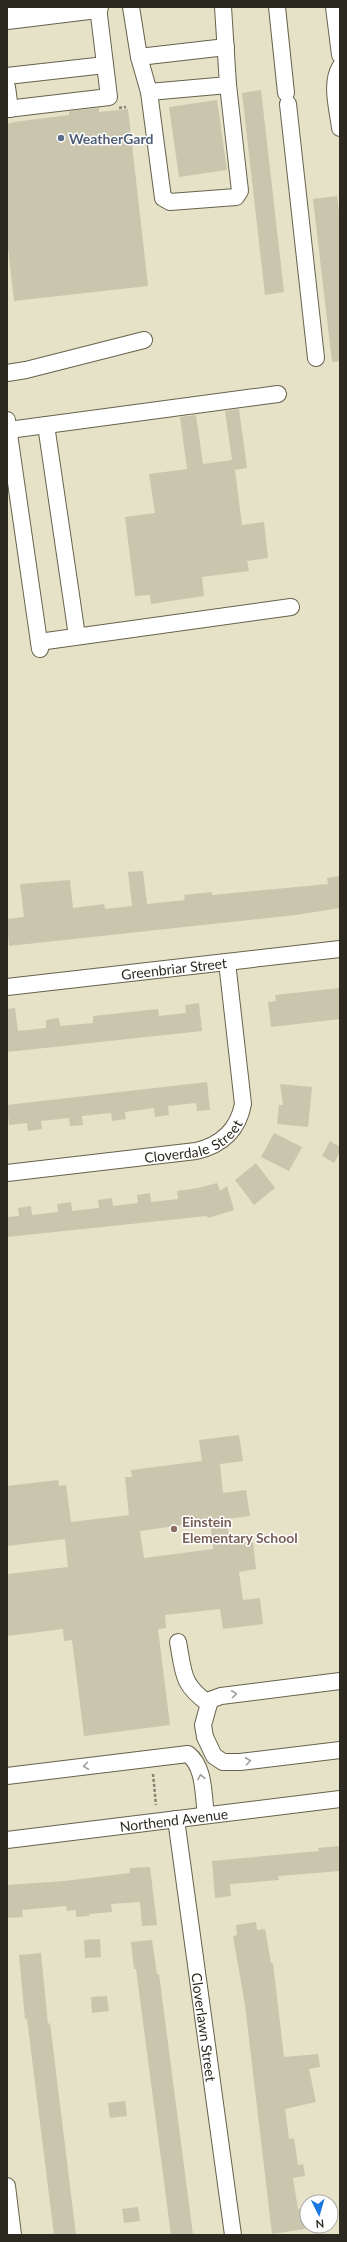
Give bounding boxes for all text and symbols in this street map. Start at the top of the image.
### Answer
place label: WeatherGard [69,130,153,147]
marker: WeatherGard [56,133,66,143]
street label: Greenbriar Street [120,953,228,982]
street label: Cloverdale Street [143,1116,245,1165]
place label: Einstein Elementary School [182,1513,298,1546]
marker: Einstein Elementary School [169,1524,179,1534]
one-way arrow [231,1690,237,1699]
one-way arrow [245,1756,252,1765]
one-way arrow [83,1761,89,1770]
one-way arrow [197,1774,205,1780]
street label: Northend Avenue [119,1804,229,1835]
street label: Cloverlawn Street [189,1972,220,2082]
north arrow [299,2194,339,2234]
text: N [315,2218,325,2231]

